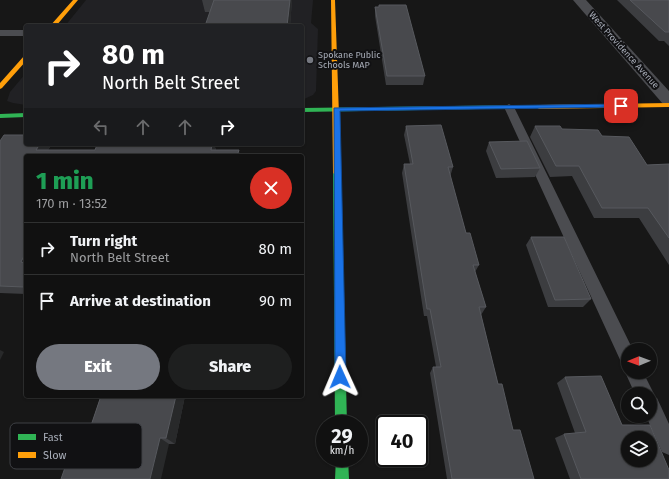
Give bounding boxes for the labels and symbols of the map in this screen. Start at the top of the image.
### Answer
street label: West Providence Avenue [587,10,661,90]
place label: Spokane Public Schools MAP [318,50,381,70]
marker: Spokane Public Schools MAP [305,55,315,65]
pin [604,89,638,123]
north arrow [621,343,657,379]
position arrow [319,356,361,398]
speed limit sign: 40 [376,415,428,467]
legend [10,423,142,469]
text: Fast [43,431,63,444]
text: Slow [43,449,67,462]

